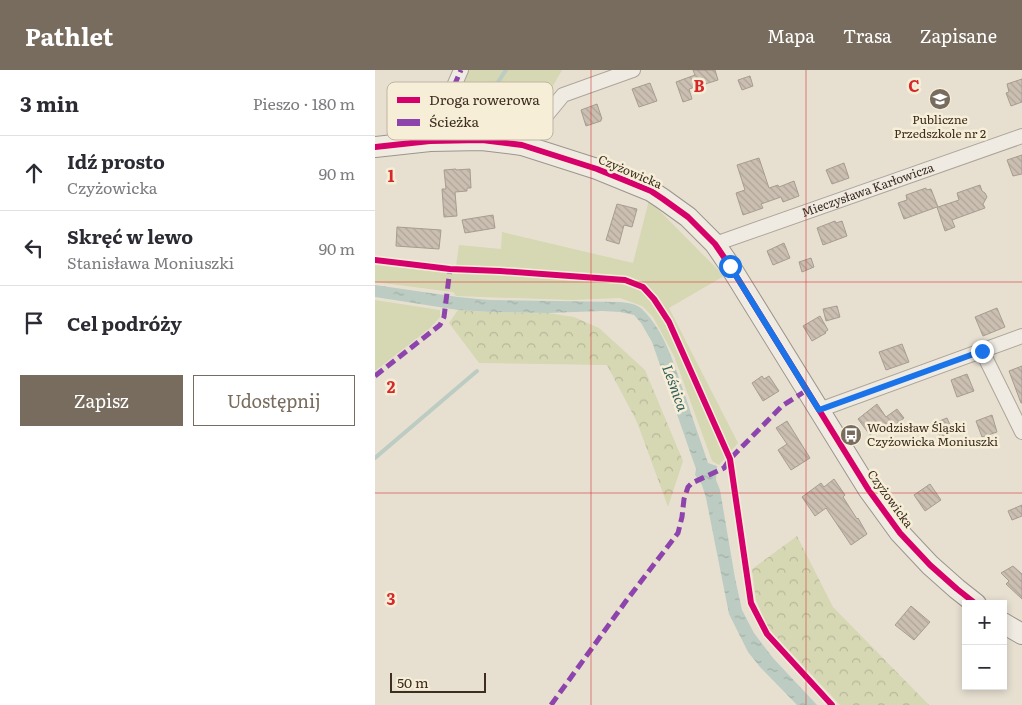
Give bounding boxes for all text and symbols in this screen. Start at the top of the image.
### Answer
text: Pathlet [25,18,113,53]
text: Mapa [767,22,815,49]
text: Trasa [843,22,892,49]
text: Zapisane [920,22,997,49]
text: B [693,73,705,97]
text: C [908,73,920,97]
legend [387,82,553,140]
text: 3 min [20,87,79,118]
school or university icon: Publiczne Przedszkole nr 2 [928,87,952,111]
text: Droga rowerowa [429,89,540,109]
text: Pieszo · 180 m [253,91,355,115]
place label: Publiczne Przedszkole nr 2 [894,110,986,142]
text: Ścieżka [429,111,480,131]
text: Idź prosto [67,147,165,175]
street label: Czyżowicka [596,150,666,193]
street label: Mieczysława Karłowicza [799,158,937,221]
icon: ahead [20,159,48,187]
text: 90 m [319,161,355,185]
text: 1 [388,163,395,187]
text: Czyżowicka [67,175,158,199]
text: Skręć w lewo [67,222,193,250]
icon: left [20,234,48,262]
text: 90 m [319,236,355,260]
text: Stanisława Moniuszki [67,250,234,274]
route start [719,255,742,278]
icon: arrive [20,309,48,337]
text: Cel podróży [67,309,182,337]
route end [971,340,994,363]
water label: Leśnica [658,362,694,414]
text: 2 [387,374,396,398]
button: Zapisz [20,375,183,426]
button: Udostępnij [193,375,355,426]
place label: Wodzisław Śląski Czyżowicka Moniuszki [867,418,998,450]
bus stop icon: Wodzisław Śląski Czyżowicka Moniuszki [839,423,863,447]
street label: Czyżowicka [864,466,918,532]
text: 3 [387,586,396,610]
map controls [962,600,1007,690]
button: + [962,600,1007,645]
button: − [962,645,1007,690]
scale bar [390,670,486,693]
text: 50 m [397,672,429,692]

